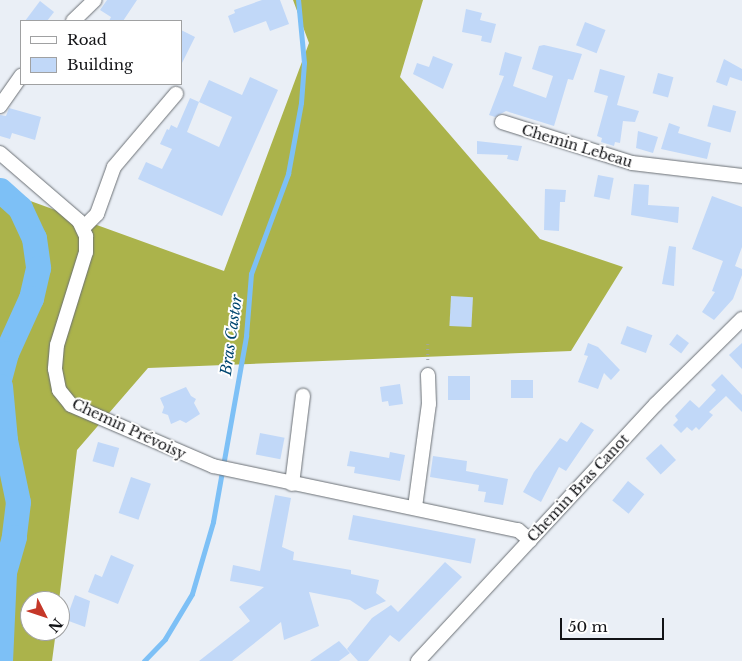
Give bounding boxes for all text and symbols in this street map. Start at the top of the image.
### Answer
legend [20,20,182,85]
text: Road [67,30,107,49]
text: Building [67,55,133,74]
street label: Chemin Lebeau [520,121,634,171]
water label: Bras Castor [216,294,246,376]
street label: Chemin Prévoisy [69,395,189,463]
street label: Chemin Bras Canot [524,431,632,545]
north arrow [20,591,70,641]
scale bar [562,608,666,640]
text: N [44,614,67,636]
text: 50 m [568,617,608,636]

